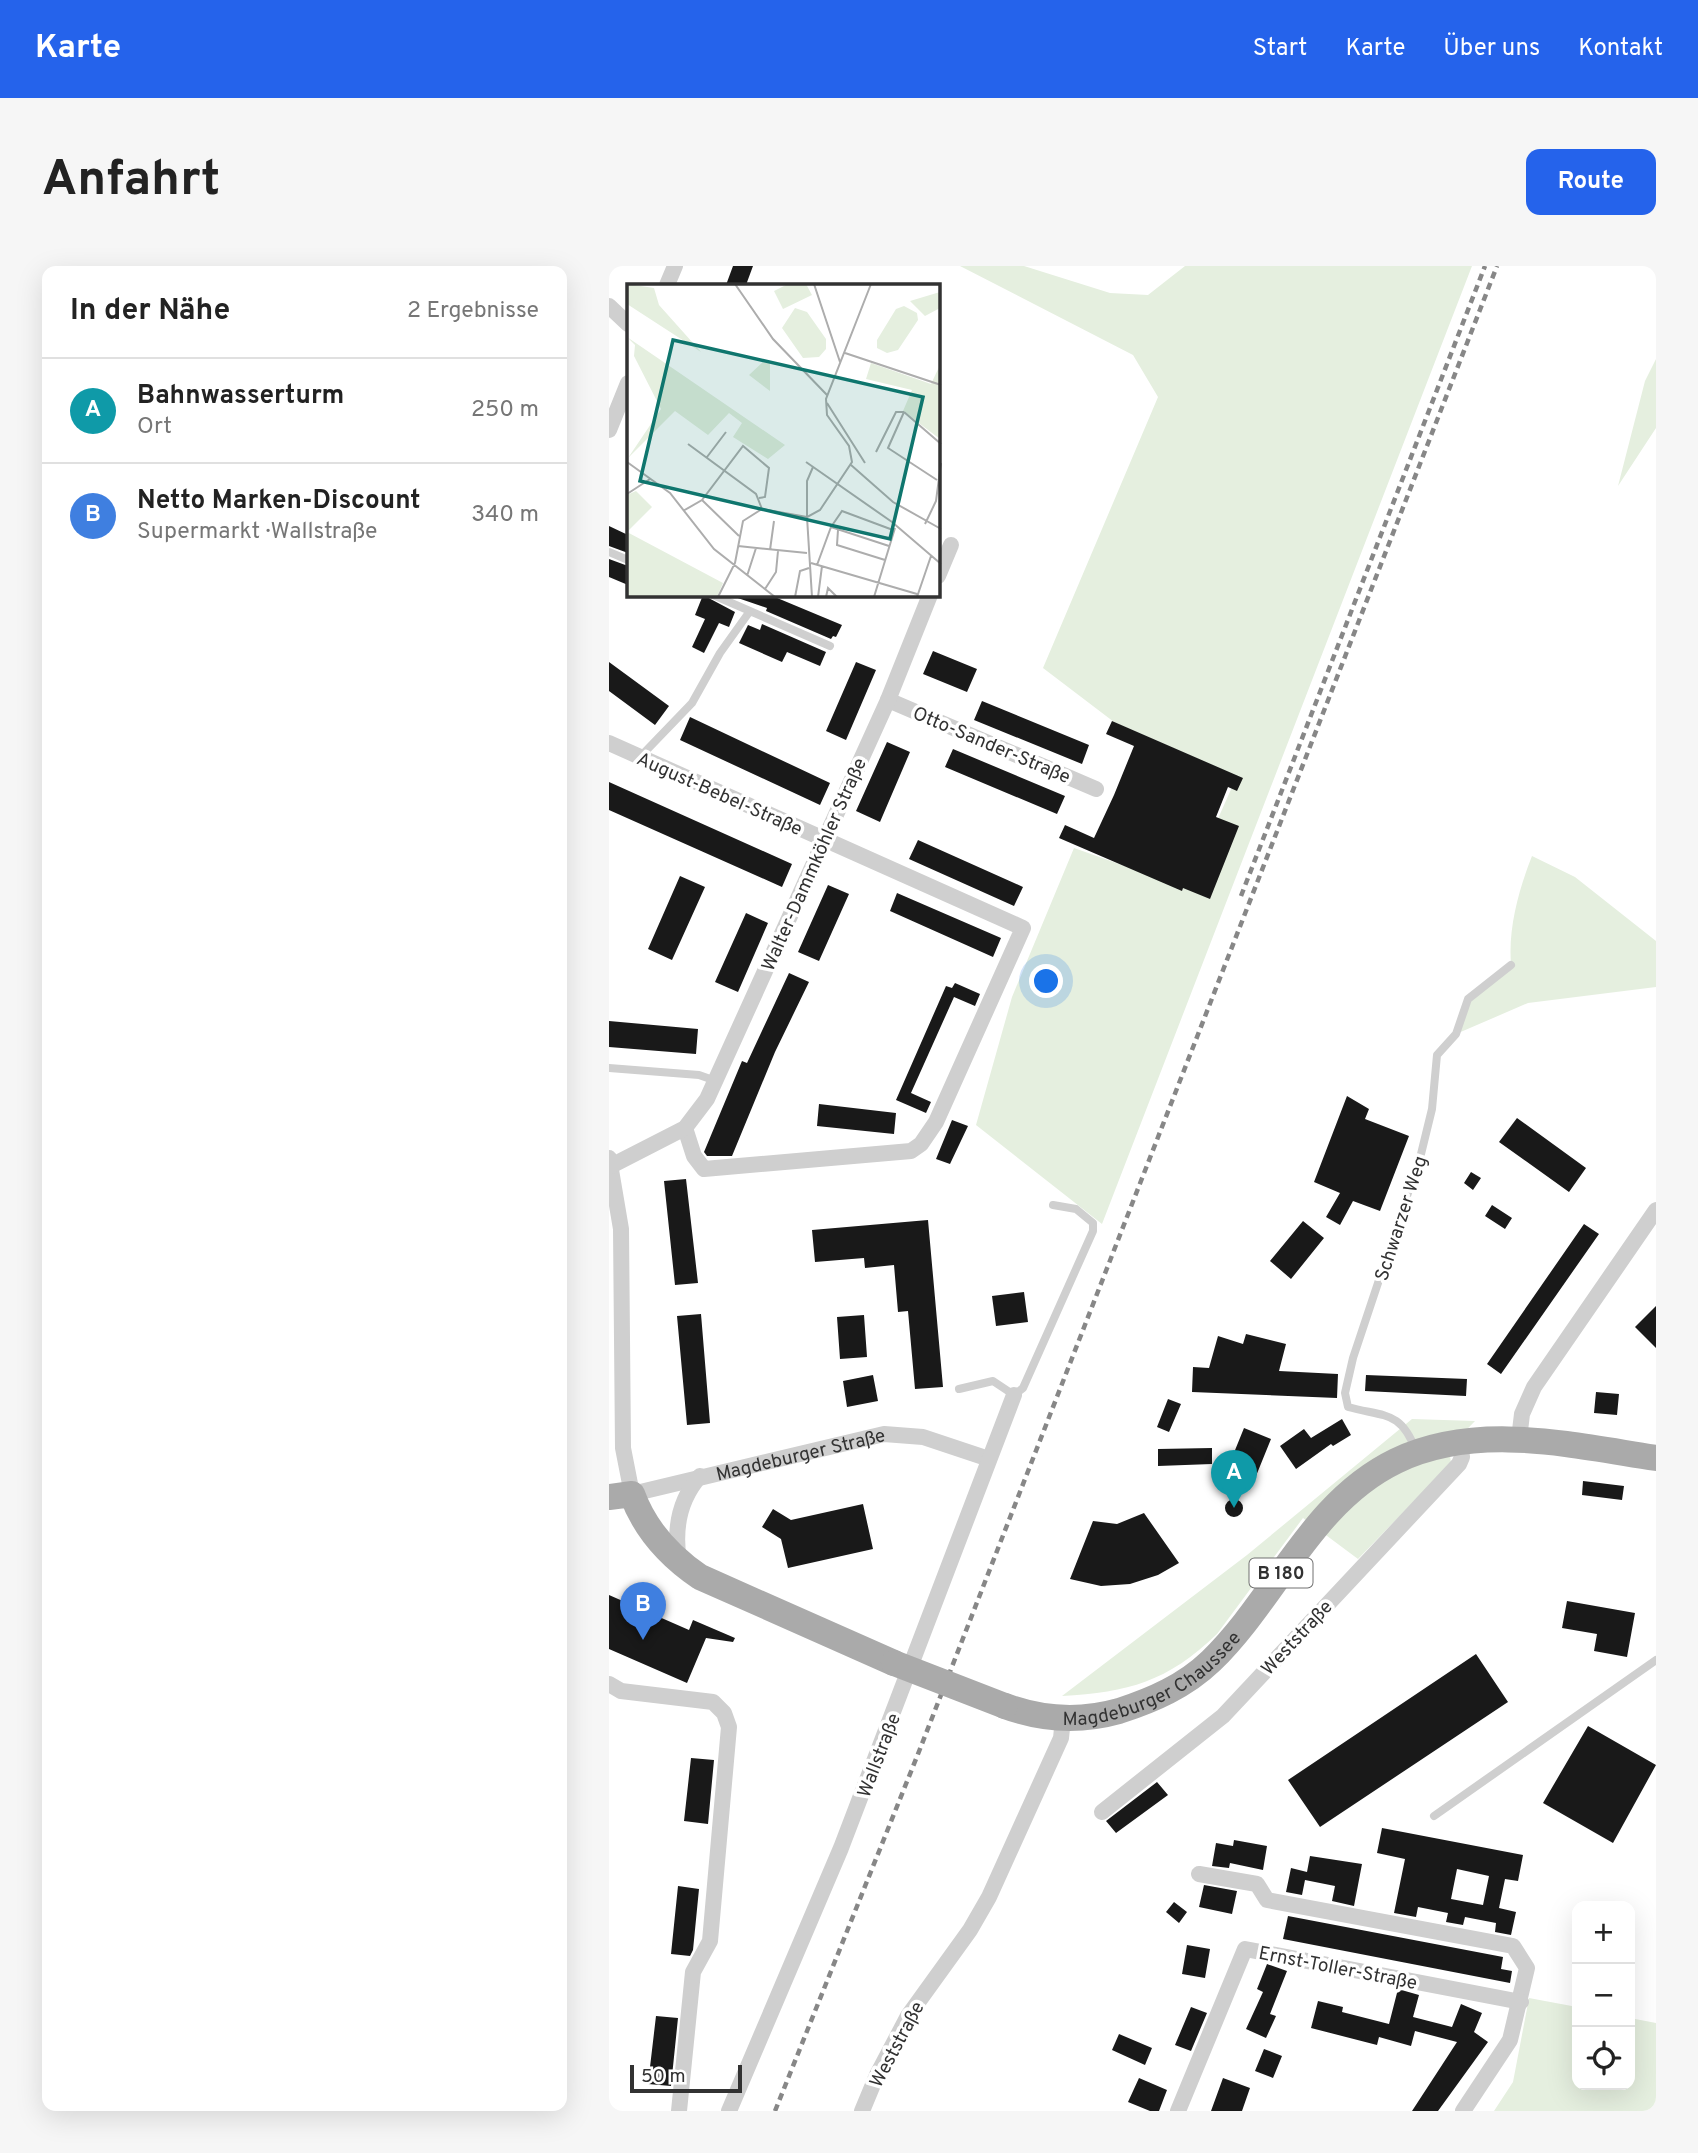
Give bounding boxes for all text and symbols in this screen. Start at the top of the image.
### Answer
text: Karte [35,28,121,70]
text: Start [1253,34,1307,64]
text: Karte [1345,34,1405,64]
text: Über uns [1443,34,1540,64]
text: Kontakt [1578,34,1663,64]
button: Route [1526,149,1656,215]
text: Anfahrt [42,151,220,213]
inset map [627,284,940,597]
text: In der Nähe [70,293,230,330]
text: 2 Ergebnisse [407,297,539,326]
text: Bahnwasserturm [137,380,344,413]
text: A [85,396,101,425]
text: 250 m [471,396,539,425]
text: Ort [137,413,172,442]
text: Netto Marken-Discount [137,485,420,518]
text: B [85,501,101,530]
text: 340 m [471,501,539,530]
text: Supermarkt · Wallstraße [137,518,377,547]
street label: Otto-Sander-Straße [909,702,1074,790]
street label: August-Bebel-Straße [633,747,806,842]
street label: Walter-Dammköhler Straße [757,754,873,975]
your location [1029,964,1063,998]
street label: Schwarzer Weg [1370,1153,1433,1284]
street label: Magdeburger Straße [714,1424,888,1488]
pin: A [1211,1450,1257,1508]
road number: B 180 [1249,1558,1313,1588]
pin: B [620,1582,666,1640]
street label: Weststraße [1257,1596,1338,1681]
street label: Magdeburger Chaussee [1062,1627,1247,1732]
street label: Wallstraße [853,1710,907,1801]
map controls [1572,1901,1635,2090]
button: + [1572,1901,1635,1964]
street label: Ernst-Toller-Straße [1256,1942,1419,1996]
button: − [1572,1964,1635,2027]
street label: Weststraße [865,1998,930,2092]
button: locate [1572,2027,1635,2090]
scale bar [630,2062,742,2094]
text: 50 m [641,2065,686,2089]

